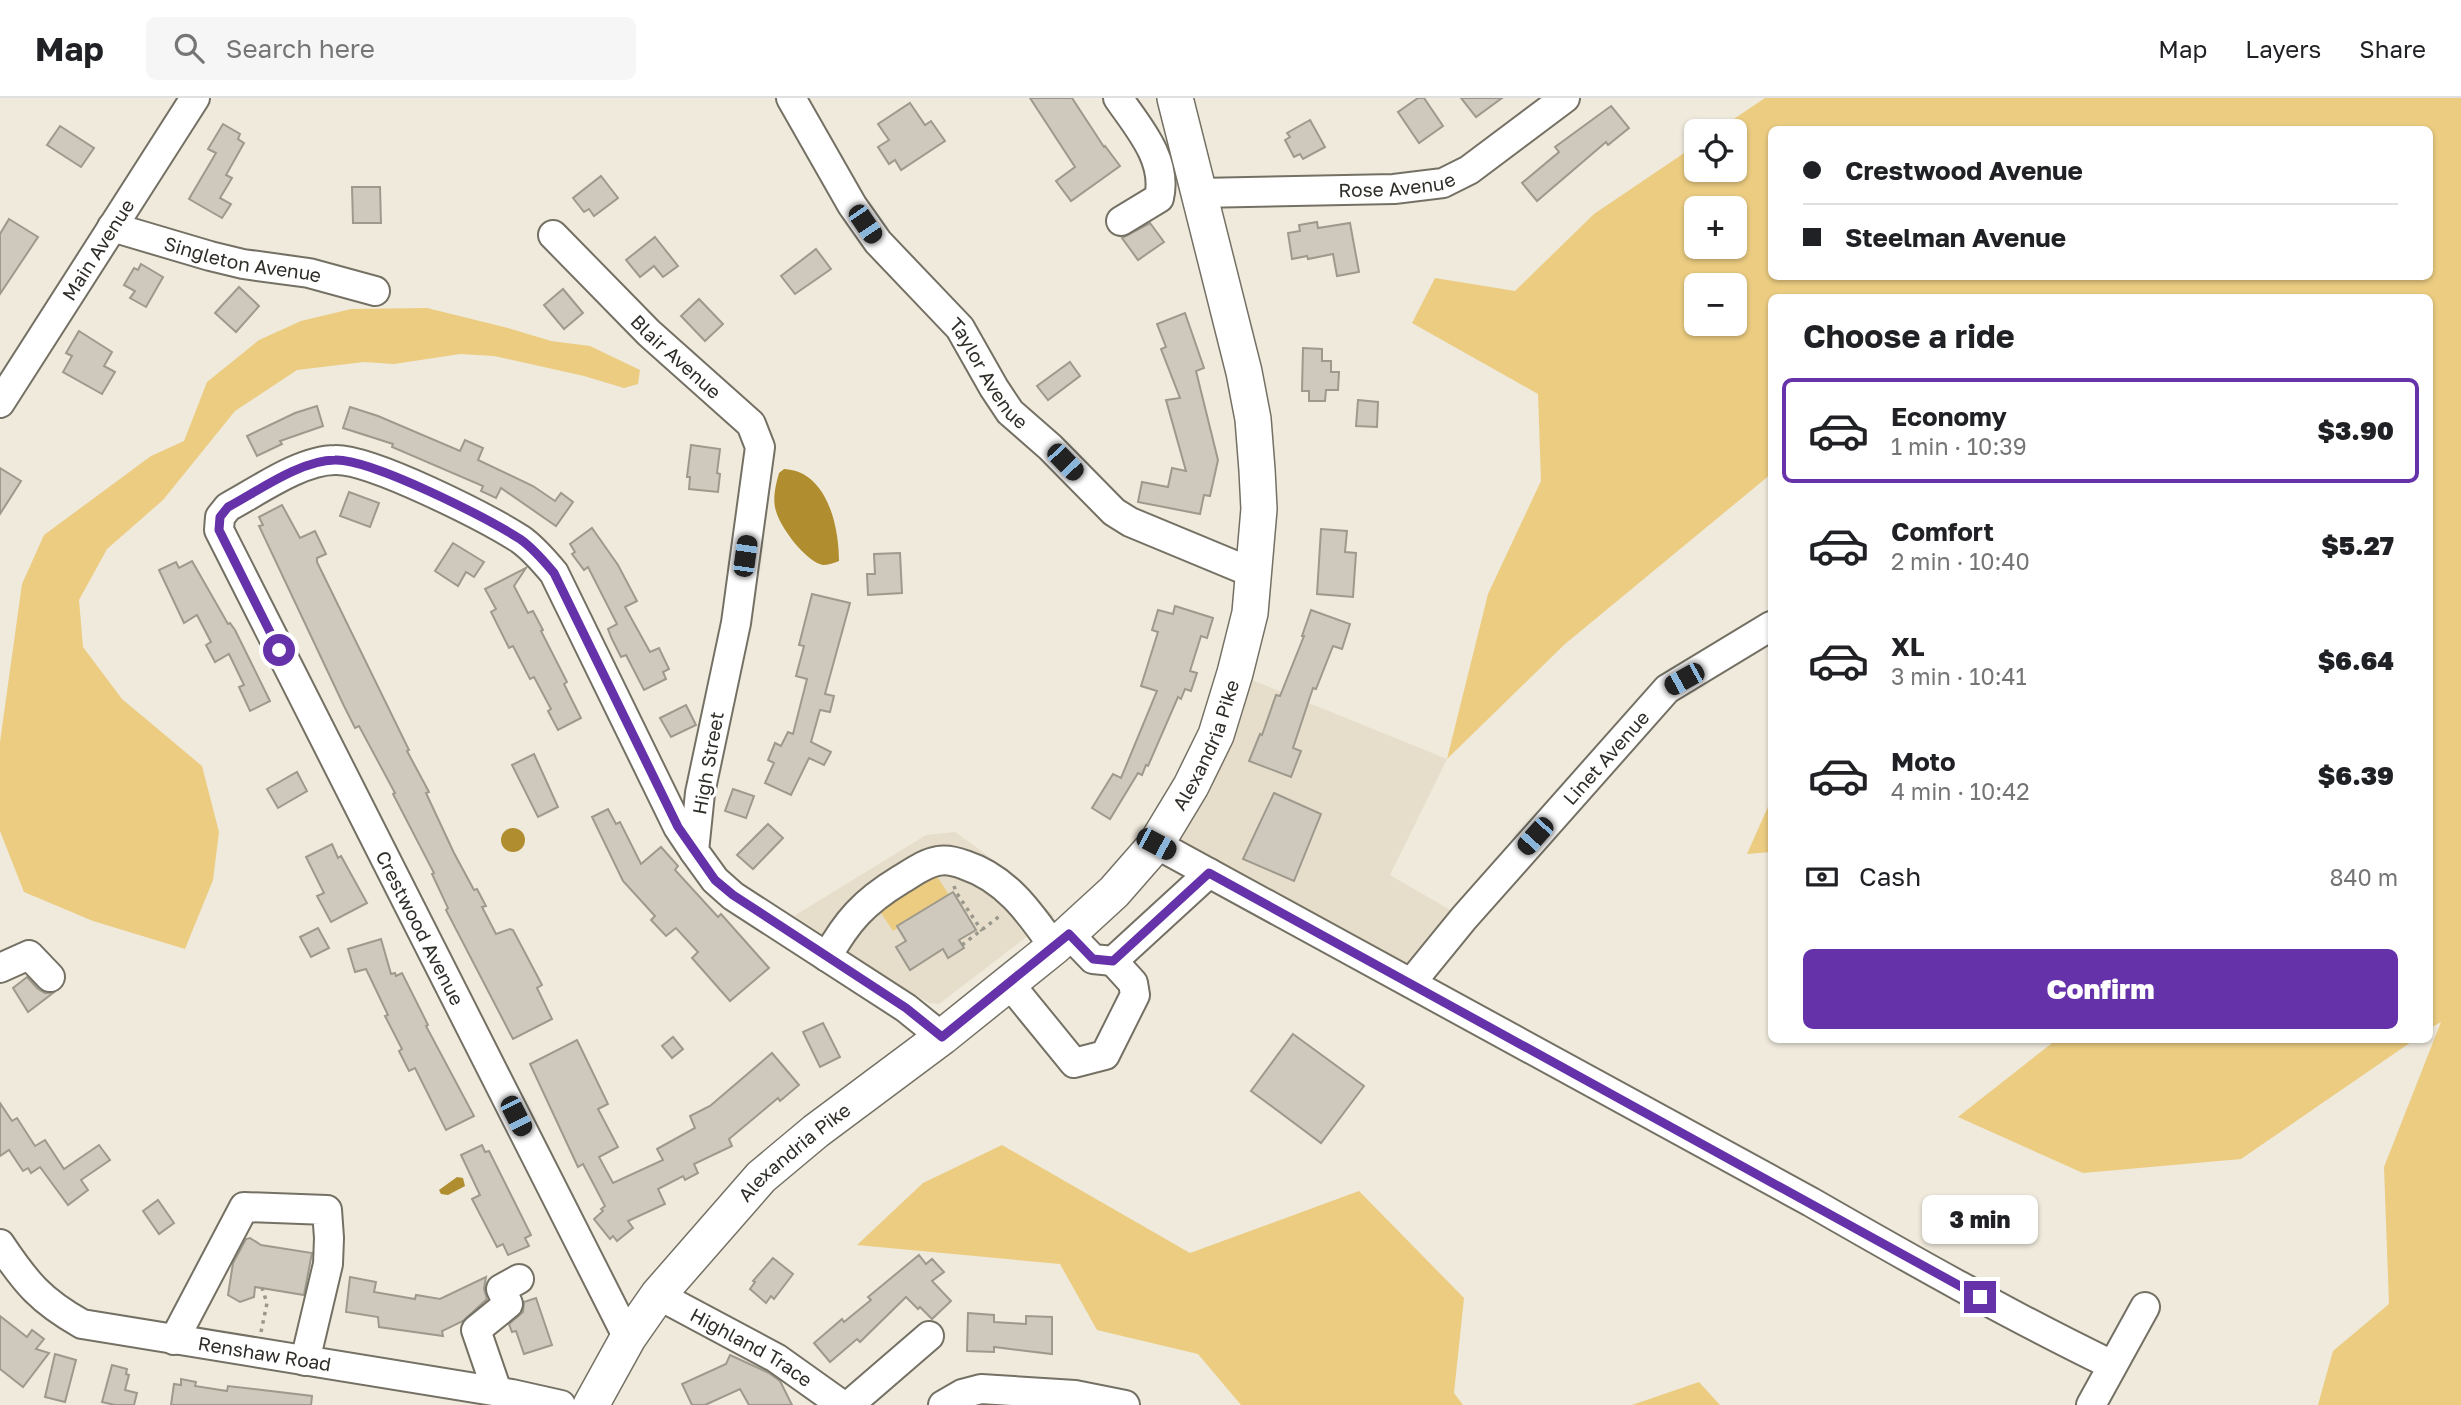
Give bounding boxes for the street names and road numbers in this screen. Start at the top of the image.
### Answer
street label: Rose Avenue [1338,167,1459,201]
street label: Main Avenue [57,194,138,304]
street label: Singleton Avenue [162,231,324,287]
street label: Blair Avenue [626,309,726,403]
street label: Taylor Avenue [945,312,1033,433]
street label: Alexandria Pike [1167,677,1243,814]
street label: Linet Avenue [1558,706,1653,809]
street label: High Street [687,710,728,816]
street label: Crestwood Avenue [371,847,469,1009]
street label: Alexandria Pike [733,1098,854,1206]
street label: Highland Trace [687,1302,817,1391]
street label: Renshaw Road [196,1331,333,1375]

